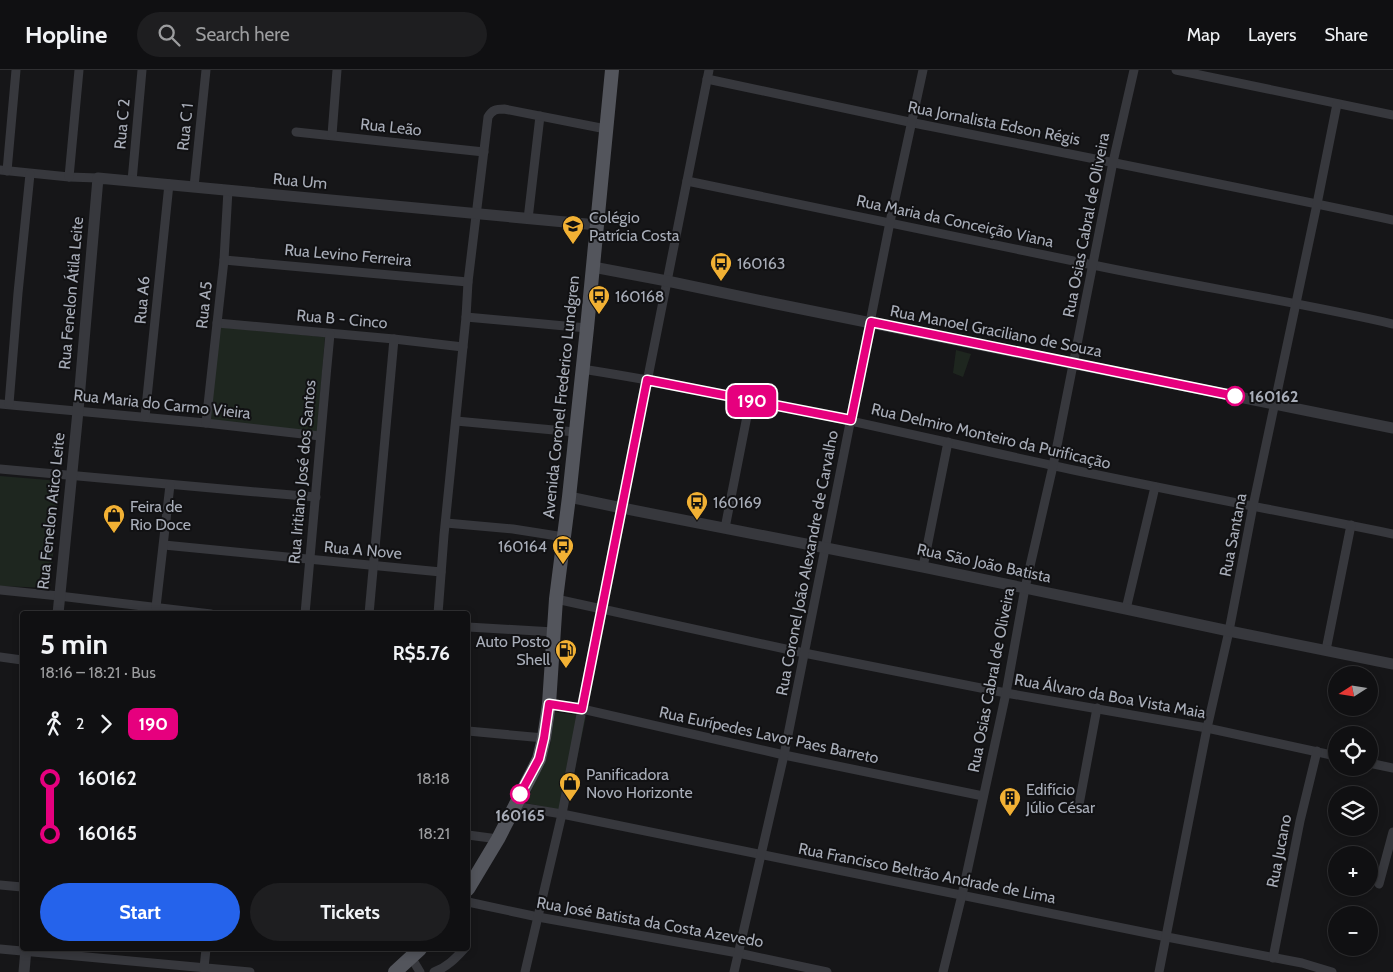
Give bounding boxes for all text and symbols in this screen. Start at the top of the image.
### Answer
search box [137,12,487,57]
text: Hopline [25,20,107,49]
icon: search [155,21,183,49]
text: Search here [195,23,290,46]
text: Map [1187,24,1220,46]
text: Layers [1248,24,1297,46]
text: Share [1325,24,1368,46]
street label: Rua Jornalista Edson Régis [906,97,1082,149]
street label: Rua C 2 [110,98,134,150]
street label: Rua C 1 [173,102,197,152]
street label: Rua Leão [359,114,423,140]
street label: Rua Osias Cabral de Oliveira [1059,131,1113,319]
street label: Rua Um [272,169,328,193]
street label: Rua Maria da Conceição Viana [855,191,1056,251]
place label: Colégio Patrícia Costa [589,208,680,245]
school or university icon: Colégio Patrícia Costa [561,214,585,245]
street label: Rua Fenelon Átila Leite [55,216,87,370]
street label: Rua Levino Ferreira [284,240,413,270]
bus stop icon: 160163 [709,251,733,282]
place label: 160163 [737,254,785,273]
street label: Rua A6 [130,275,154,325]
street label: Avenida Coronel Frederico Lundgren [539,275,583,519]
street label: Rua A5 [192,280,216,330]
bus stop icon: 160168 [587,284,611,315]
place label: 160168 [615,287,664,306]
street label: Rua Manoel Graciliano de Souza [888,301,1104,361]
street label: Rua B - Cinco [296,306,389,332]
street label: Rua Iritiano José dos Santos [284,379,320,565]
street label: Rua Maria do Carmo Vieira [73,385,252,423]
line badge: 190 [723,385,781,417]
marker: 160162 [1225,386,1245,406]
place label: 160162 [1249,387,1299,406]
text: 190 [737,390,767,412]
street label: Rua Delmiro Monteiro da Purificação [869,399,1113,473]
street label: Rua Coronel João Alexandre de Carvalho [772,429,842,697]
street label: Rua Fenelon Atico Leite [33,432,69,590]
bus stop icon: 160169 [685,490,709,521]
street label: Rua Santana [1216,491,1250,578]
place label: 160169 [713,493,762,512]
place label: Feira de Rio Doce [130,497,191,534]
shop icon: Feira de Rio Doce [102,503,126,534]
bus stop icon: 160164 [551,534,575,565]
street label: Rua A Nove [323,537,403,563]
place label: 160164 [498,537,547,556]
street label: Rua São João Batista [915,539,1053,587]
street label: Rua Osias Cabral de Oliveira [964,586,1018,774]
text: 5 min [40,627,108,661]
place label: Auto Posto Shell [476,632,550,669]
fuel station icon: Auto Posto Shell [554,638,578,669]
text: R$5.76 [393,642,450,665]
text: 18:16 – 18:21 · Bus [40,663,156,682]
north arrow [1328,666,1378,716]
map controls [1328,666,1378,956]
street label: Rua Álvaro da Boa Vista Maia [1013,670,1207,722]
street label: Rua Eurípedes Lavor Paes Barreto [657,702,881,768]
icon: walk [40,710,68,738]
icon: forward [92,710,120,738]
text: 190 [138,713,168,735]
text: 2 [76,714,84,733]
button: locate [1328,726,1378,776]
place label: Panificadora Novo Horizonte [586,765,693,802]
text: 160162 [78,767,137,790]
text: 18:18 [417,769,450,788]
shop icon: Panificadora Novo Horizonte [558,771,582,802]
place label: Edifício Júlio César [1025,780,1096,817]
marker: 160165 [510,784,530,804]
building icon: Edifício Júlio César [998,786,1022,817]
button: layers [1328,786,1378,836]
place label: 160165 [495,806,545,825]
street label: Rua Jucano [1263,813,1295,889]
text: 160165 [78,822,137,845]
text: 18:21 [418,824,450,843]
street label: Rua Francisco Beltrão Andrade de Lima [797,839,1058,907]
button: + [1328,846,1378,896]
button: Start [40,883,240,941]
button: Tickets [250,883,450,941]
street label: Rua José Batista da Costa Azevedo [535,893,765,951]
button: − [1328,906,1378,956]

